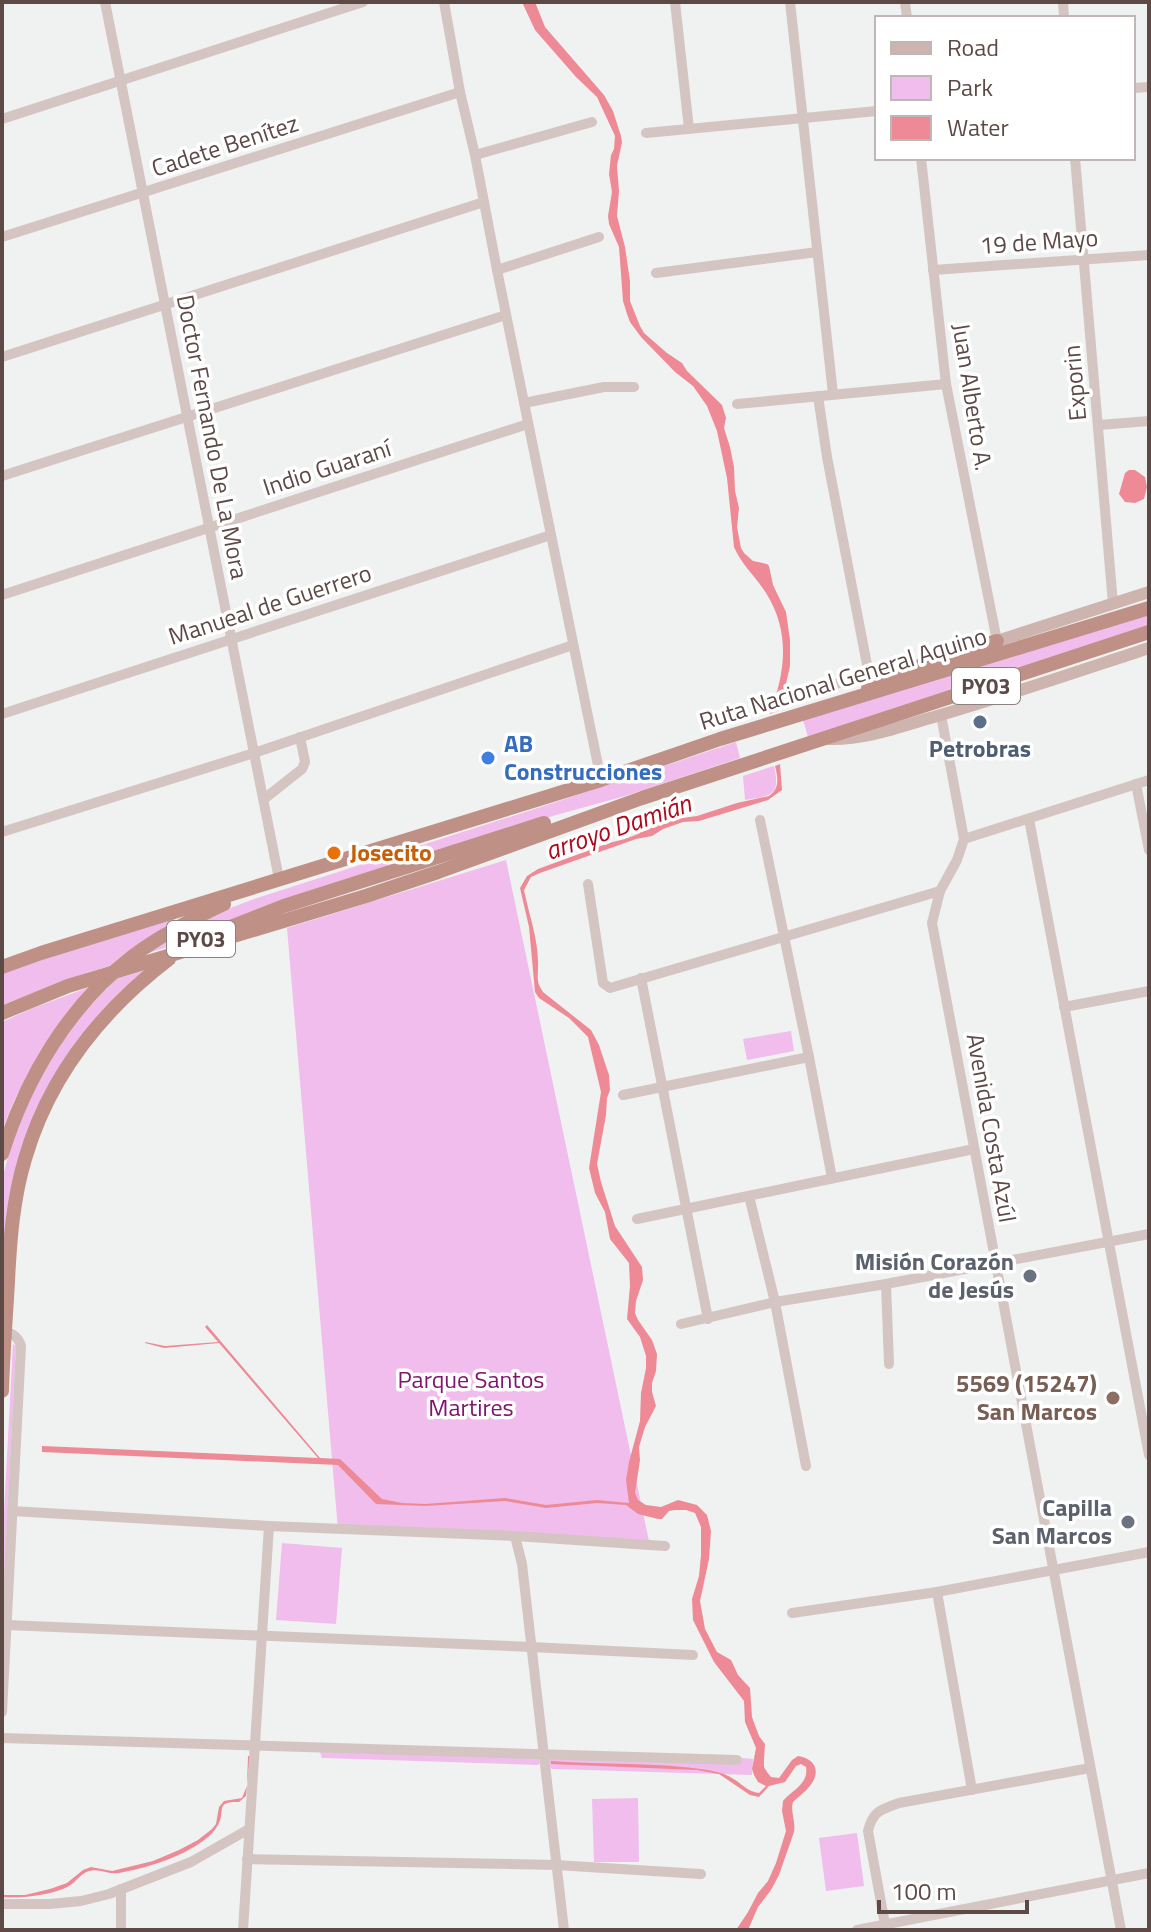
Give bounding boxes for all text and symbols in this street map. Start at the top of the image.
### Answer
legend [875,16,1135,160]
text: Road [947,29,999,65]
text: Park [947,69,993,105]
street label: Cadete Benítez [147,104,303,186]
text: Water [947,109,1009,145]
street label: 19 de Mayo [979,219,1099,263]
street label: Doctor Fernando De La Mora [168,291,258,582]
street label: Juan Alberto A. [944,321,1002,473]
street label: Exporin [1053,344,1095,422]
street label: Indio Guaraní [258,429,397,505]
street label: Manueal de Guerrero [163,554,376,654]
street label: Ruta Nacional General Aquino [694,617,991,739]
road number: PY03 [952,668,1020,704]
marker: Petrobras [971,713,989,731]
place label: AB Construcciones [504,725,662,789]
place label: Petrobras [929,730,1031,766]
marker: AB Construcciones [479,749,497,767]
water label: arroyo Damián [540,783,697,870]
place label: Josecito [350,834,432,870]
marker: Josecito [325,844,343,862]
road number: PY03 [167,921,235,957]
street label: Avenida Costa Azúl [958,1030,1026,1225]
place label: Misión Corazón de Jesús [855,1243,1014,1307]
marker: Misión Corazón de Jesús [1021,1267,1039,1285]
park label: Parque Santos Martires [398,1361,545,1425]
place label: 5569 (15247) San Marcos [956,1365,1097,1429]
marker: 5569 (15247) San Marcos [1104,1389,1122,1407]
place label: Capilla San Marcos [992,1489,1112,1553]
marker: Capilla San Marcos [1119,1513,1137,1531]
scale bar [879,1864,1027,1914]
text: 100 m [891,1873,957,1909]

